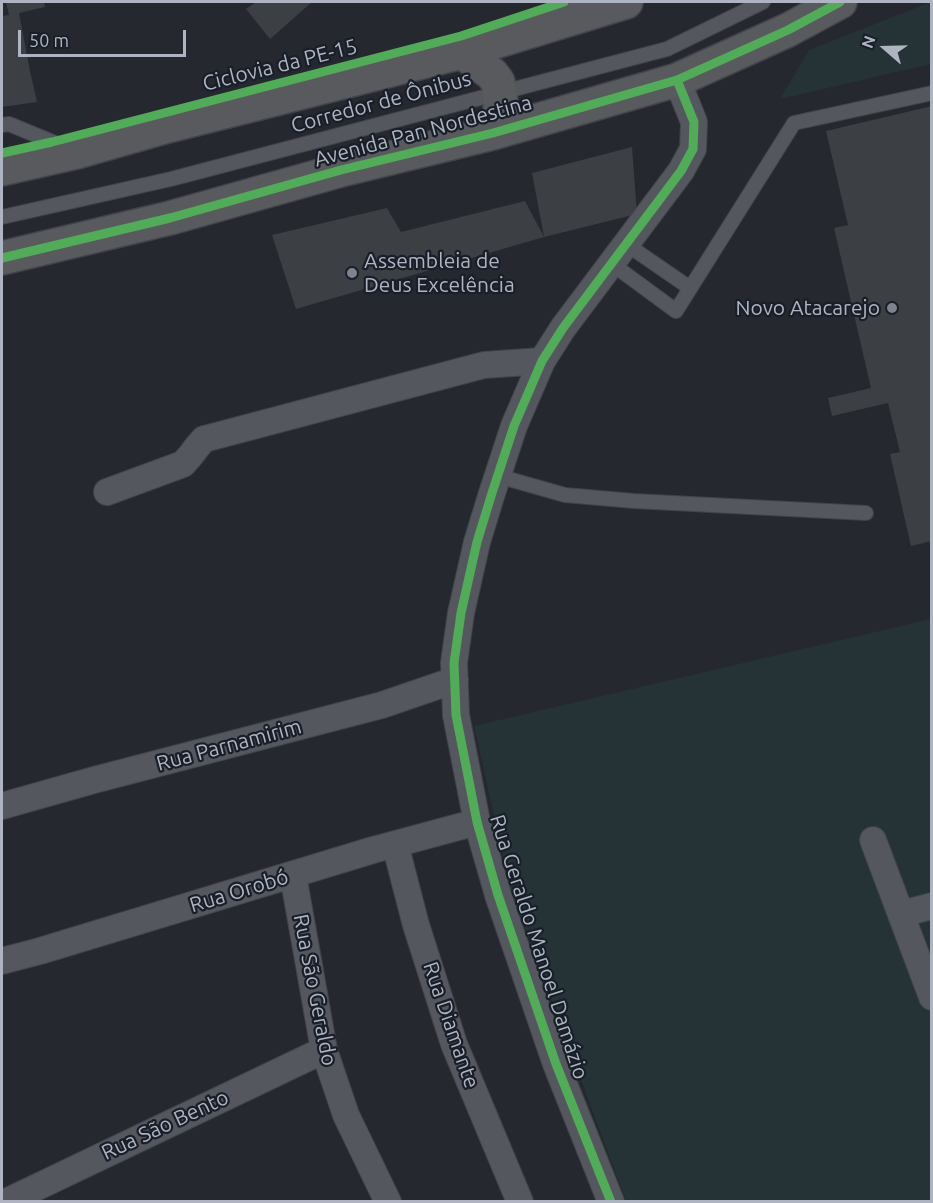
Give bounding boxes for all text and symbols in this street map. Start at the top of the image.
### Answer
scale bar [21,18,189,56]
north arrow [855,18,915,78]
text: 50 m [29,30,69,50]
text: N [858,33,879,51]
street label: Ciclovia da PE-15 [200,34,360,96]
street label: Corredor de Ônibus [288,66,474,138]
street label: Avenida Pan Nordestina [311,90,535,172]
place label: Assembleia de Deus Excelência [364,248,515,298]
marker: Assembleia de Deus Excelência [345,266,359,280]
place label: Novo Atacarejo [735,295,880,321]
marker: Novo Atacarejo [885,301,899,315]
street label: Rua Parnamirim [154,714,304,776]
street label: Rua Geraldo Manoel Damázio [484,812,594,1082]
street label: Rua Orobó [187,864,291,918]
street label: Rua São Geraldo [288,912,342,1068]
street label: Rua Diamante [418,958,484,1092]
street label: Rua São Bento [98,1085,232,1165]

